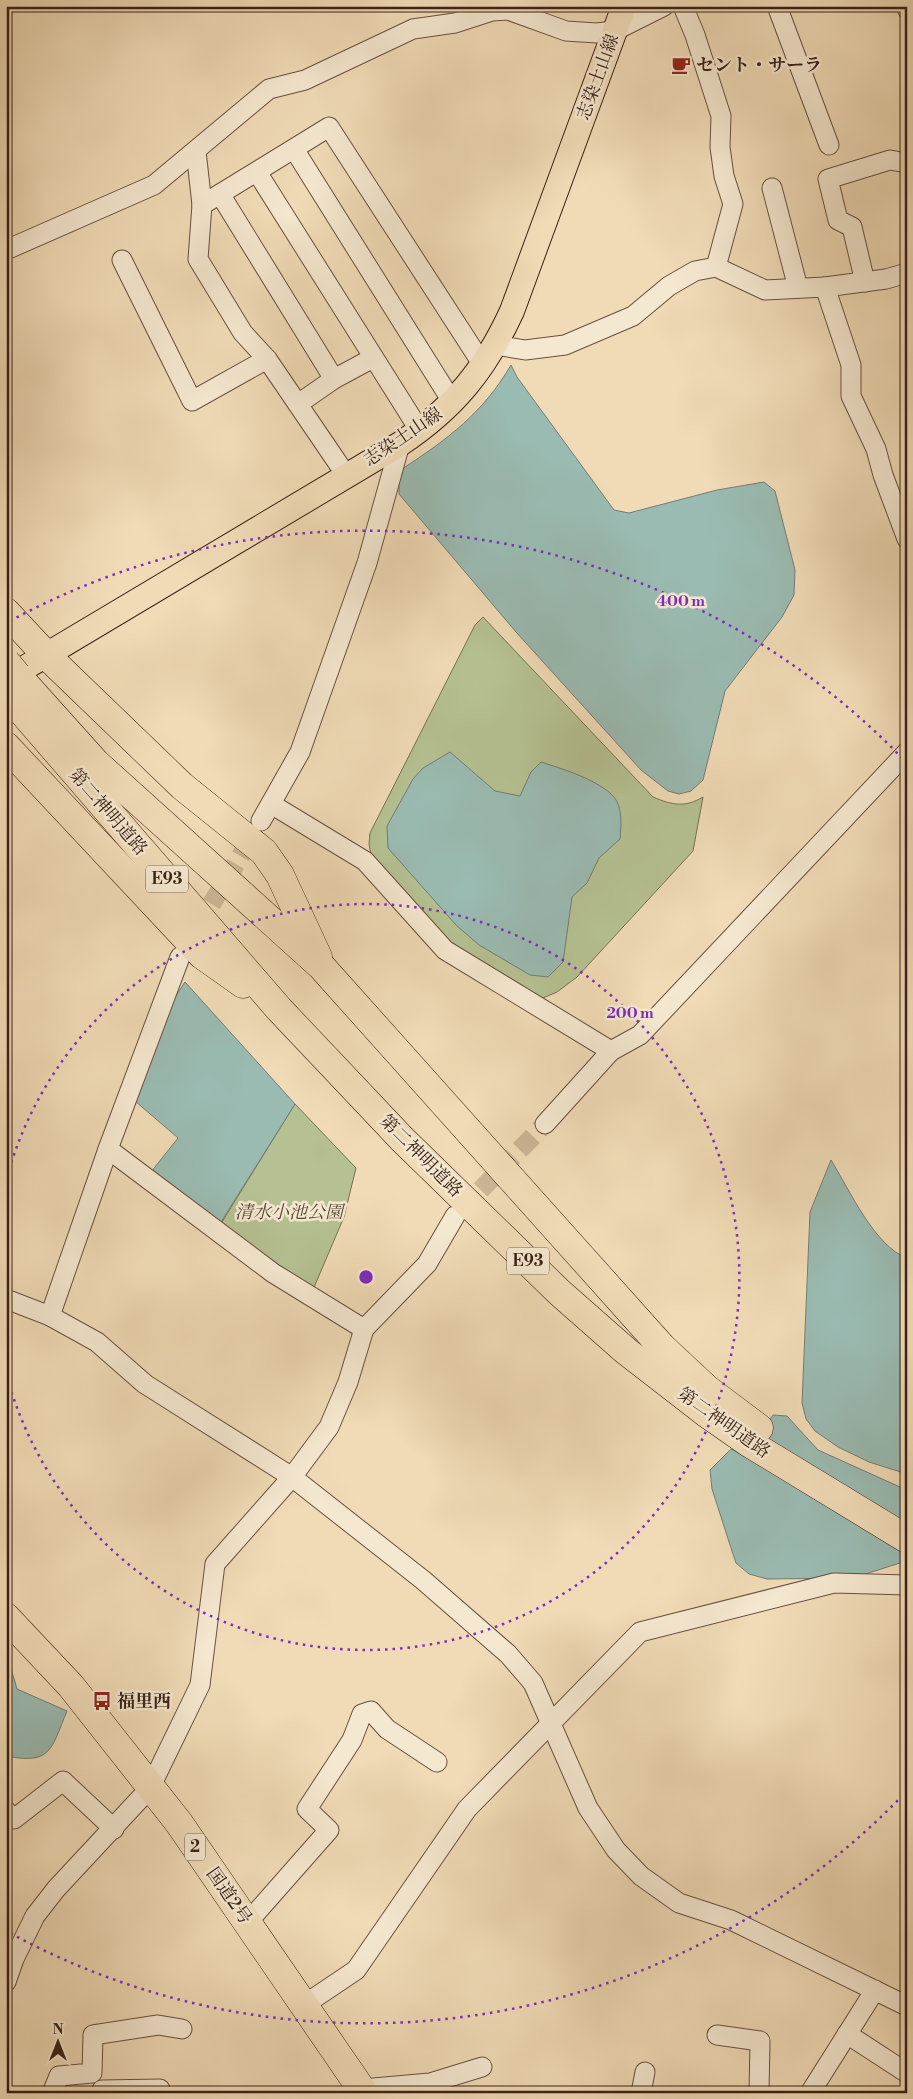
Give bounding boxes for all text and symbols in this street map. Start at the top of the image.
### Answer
street label: 志染土山線 [572,31,624,123]
cafe icon: セント・サーラ [670,54,692,76]
place label: セント・サーラ [696,54,822,77]
street label: 志染土山線 [359,402,447,472]
text: 400 m [657,592,705,611]
street label: 第二神明道路 [64,764,152,860]
road number: E93 [146,866,188,892]
text: 200 m [606,1004,654,1023]
street label: 第二神明道路 [375,1110,467,1202]
park label: 清水小池公園 [235,1201,346,1224]
road number: E93 [507,1248,549,1274]
centre of rings [357,1268,375,1286]
street label: 第二神明道路 [673,1383,775,1463]
bus stop icon: 福里西 [91,1690,113,1712]
place label: 福里西 [117,1690,171,1713]
road number: 2 [185,1834,205,1860]
street label: 国道2号 [201,1863,257,1929]
north arrow [32,2016,82,2066]
text: N [52,2021,64,2039]

